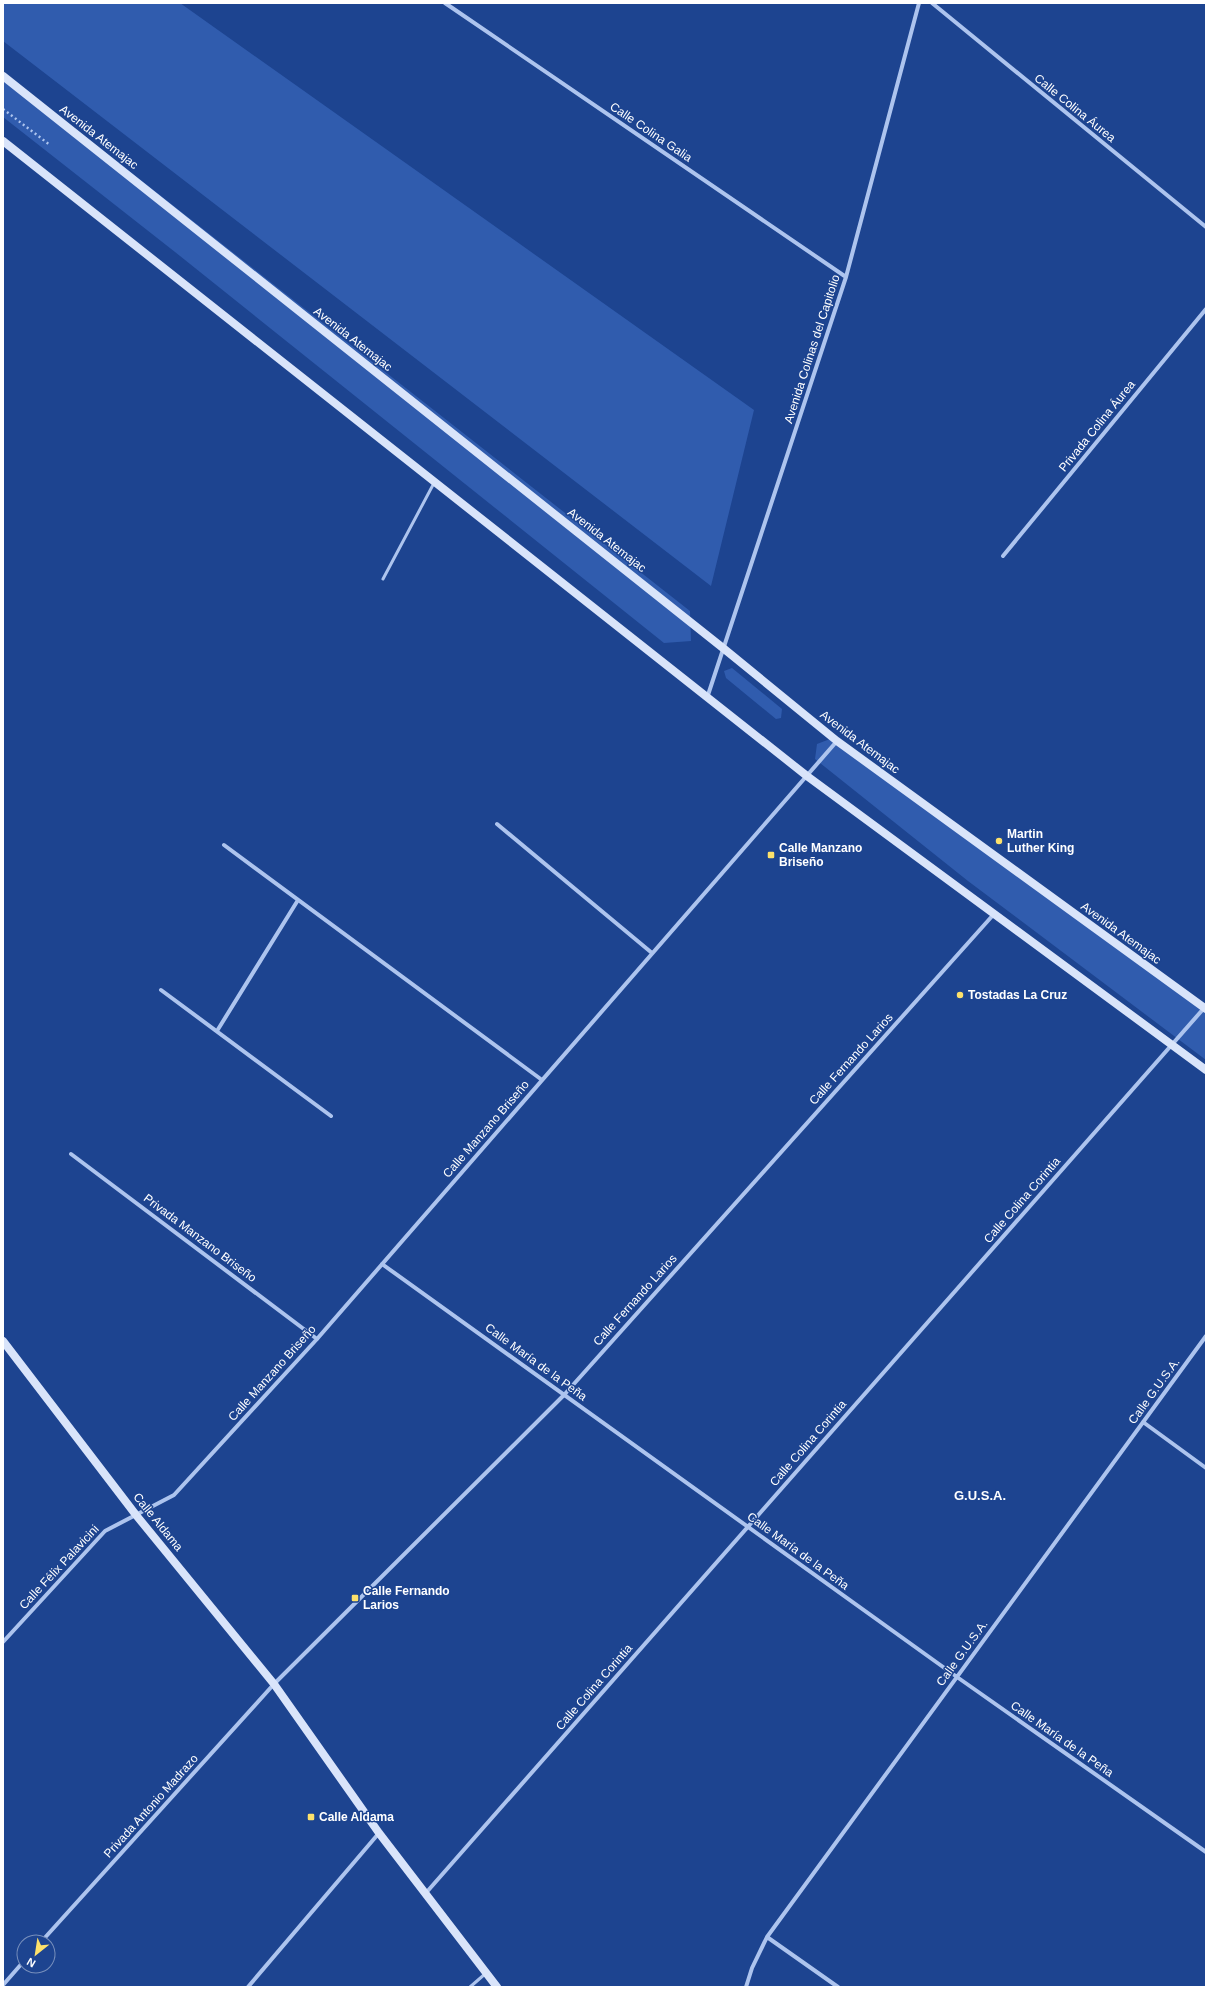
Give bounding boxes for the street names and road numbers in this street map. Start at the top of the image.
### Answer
street label: Calle Colina Áurea [1032,70,1119,145]
street label: Calle Colina Galia [607,99,695,165]
street label: Avenida Atemajac [57,102,141,172]
street label: Avenida Colinas del Capitolio [781,272,843,425]
street label: Avenida Atemajac [311,304,395,374]
street label: Privada Colina Áurea [1055,377,1138,474]
street label: Avenida Atemajac [565,505,649,575]
street label: Avenida Atemajac [818,708,902,776]
street label: Avenida Atemajac [1078,899,1164,967]
street label: Calle Fernando Larios [806,1010,896,1108]
street label: Calle Manzano Briseño [440,1077,532,1180]
street label: Calle Colina Corintia [981,1154,1063,1246]
street label: Privada Manzano Briseño [141,1191,259,1285]
street label: Calle Fernando Larios [590,1251,680,1349]
street label: Calle María de la Peña [483,1320,590,1404]
street label: Calle Manzano Briseño [225,1322,319,1424]
street label: Calle G.U.S.A. [1125,1355,1183,1427]
street label: Calle Colina Corintia [767,1397,849,1489]
street label: Calle Aldama [130,1490,186,1554]
street label: Calle María de la Peña [745,1509,852,1593]
street label: Calle Félix Palavicini [16,1522,102,1612]
street label: Calle G.U.S.A. [933,1617,991,1689]
street label: Calle Colina Corintia [553,1641,635,1733]
street label: Calle María de la Peña [1008,1698,1116,1780]
street label: Privada Antonio Madrazo [101,1751,201,1861]

